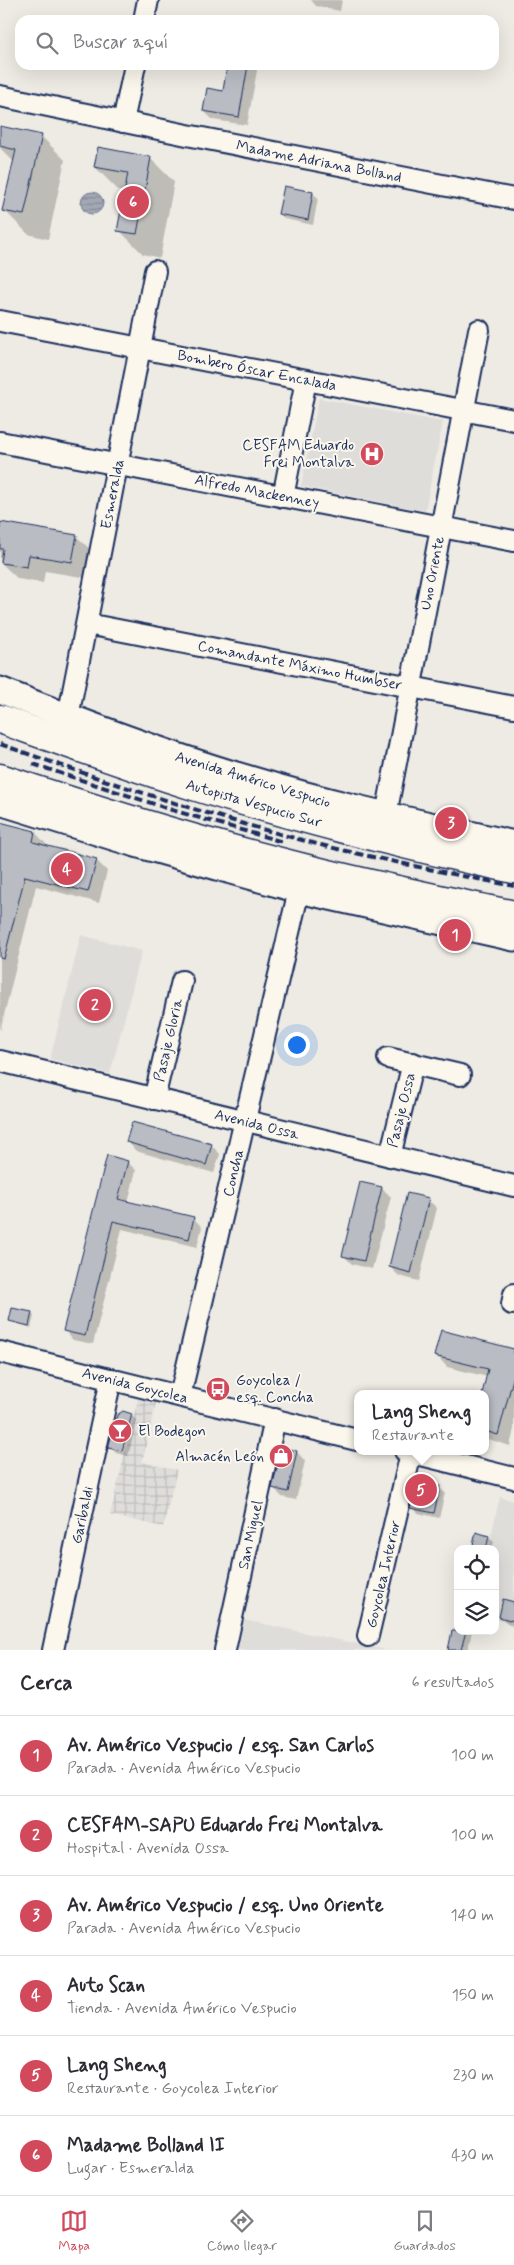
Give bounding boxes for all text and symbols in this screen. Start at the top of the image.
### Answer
search box [15,15,499,70]
icon: search [33,29,61,57]
text: Buscar aquí [73,30,168,55]
street label: Madame Adriana Bolland [234,136,403,188]
pin: 6 [117,183,149,221]
street label: Bombero Óscar Encalada [175,346,338,396]
place label: CESFAM Eduardo Frei Montalva [242,436,355,473]
hospital icon: CESFAM Eduardo Frei Montalva [359,441,385,467]
street label: Esmeralda [96,457,130,531]
street label: Alfredo Mackenney [193,470,321,514]
street label: Uno Oriente [416,535,450,612]
street label: Comandante Máximo Humbser [196,636,404,696]
street label: Avenida Américo Vespucio [173,747,333,813]
street label: Autopista Vespucio Sur [183,775,325,833]
pin: 3 [435,804,467,842]
pin: 4 [51,850,83,888]
pin: 1 [439,916,471,954]
pin: 2 [79,986,111,1024]
street label: Pasaje Gloria [150,996,189,1084]
your location [284,1032,310,1058]
street label: Pasaje Ossa [383,1071,421,1150]
street label: Avenida Ossa [212,1105,302,1145]
street label: Concha [219,1147,249,1199]
street label: Avenida Goycolea [80,1363,190,1409]
place label: Goycolea / esq. Concha [236,1371,314,1408]
bus stop icon: Goycolea / esq. Concha [205,1376,231,1402]
popup [354,1390,489,1455]
text: Lang Sheng [372,1400,471,1425]
bar icon: El Bodegon [107,1418,133,1444]
place label: El Bodegon [138,1422,206,1442]
text: Restaurante [372,1425,454,1446]
shop icon: Almacén León [268,1443,294,1469]
place label: Almacén León [175,1447,264,1467]
pin: 5 [405,1471,437,1509]
street label: Garibaldi [67,1485,99,1546]
street label: San Miguel [234,1499,268,1572]
street label: Goycolea Interior [362,1518,406,1630]
map controls [454,1545,499,1635]
button: locate [454,1545,499,1590]
button: layers [454,1590,499,1635]
text: Cerca [20,1669,73,1697]
text: 6 resultados [412,1672,494,1693]
text: Av. Américo Vespucio / esq. San Carlos [67,1733,374,1758]
text: 1 [32,1745,40,1766]
text: 100 m [451,1745,494,1766]
text: Parada · Avenida Américo Vespucio [67,1758,301,1779]
text: CESFAM-SAPU Eduardo Frei Montalva [67,1813,382,1838]
text: 2 [32,1825,40,1846]
text: 100 m [451,1825,494,1846]
text: Hospital · Avenida Ossa [67,1838,229,1859]
text: Av. Américo Vespucio / esq. Uno Oriente [67,1893,384,1918]
text: 3 [32,1905,40,1926]
text: 140 m [450,1905,494,1926]
text: Parada · Avenida Américo Vespucio [67,1918,301,1939]
text: Auto Scan [67,1973,145,1998]
text: 4 [31,1985,41,2006]
text: 150 m [452,1985,494,2006]
text: Tienda · Avenida Américo Vespucio [67,1998,297,2019]
text: Lang Sheng [67,2053,166,2078]
text: 5 [31,2065,41,2086]
text: 230 m [453,2065,494,2086]
text: Restaurante · Goycolea Interior [67,2078,279,2099]
text: Madame Bolland II [67,2133,225,2158]
text: 6 [32,2145,40,2166]
text: 430 m [451,2145,494,2166]
text: Lugar · Esmeralda [67,2158,194,2179]
tab: Mapa [58,2207,90,2255]
tab: Cómo llegar [207,2207,277,2255]
tab: Guardados [393,2207,456,2255]

